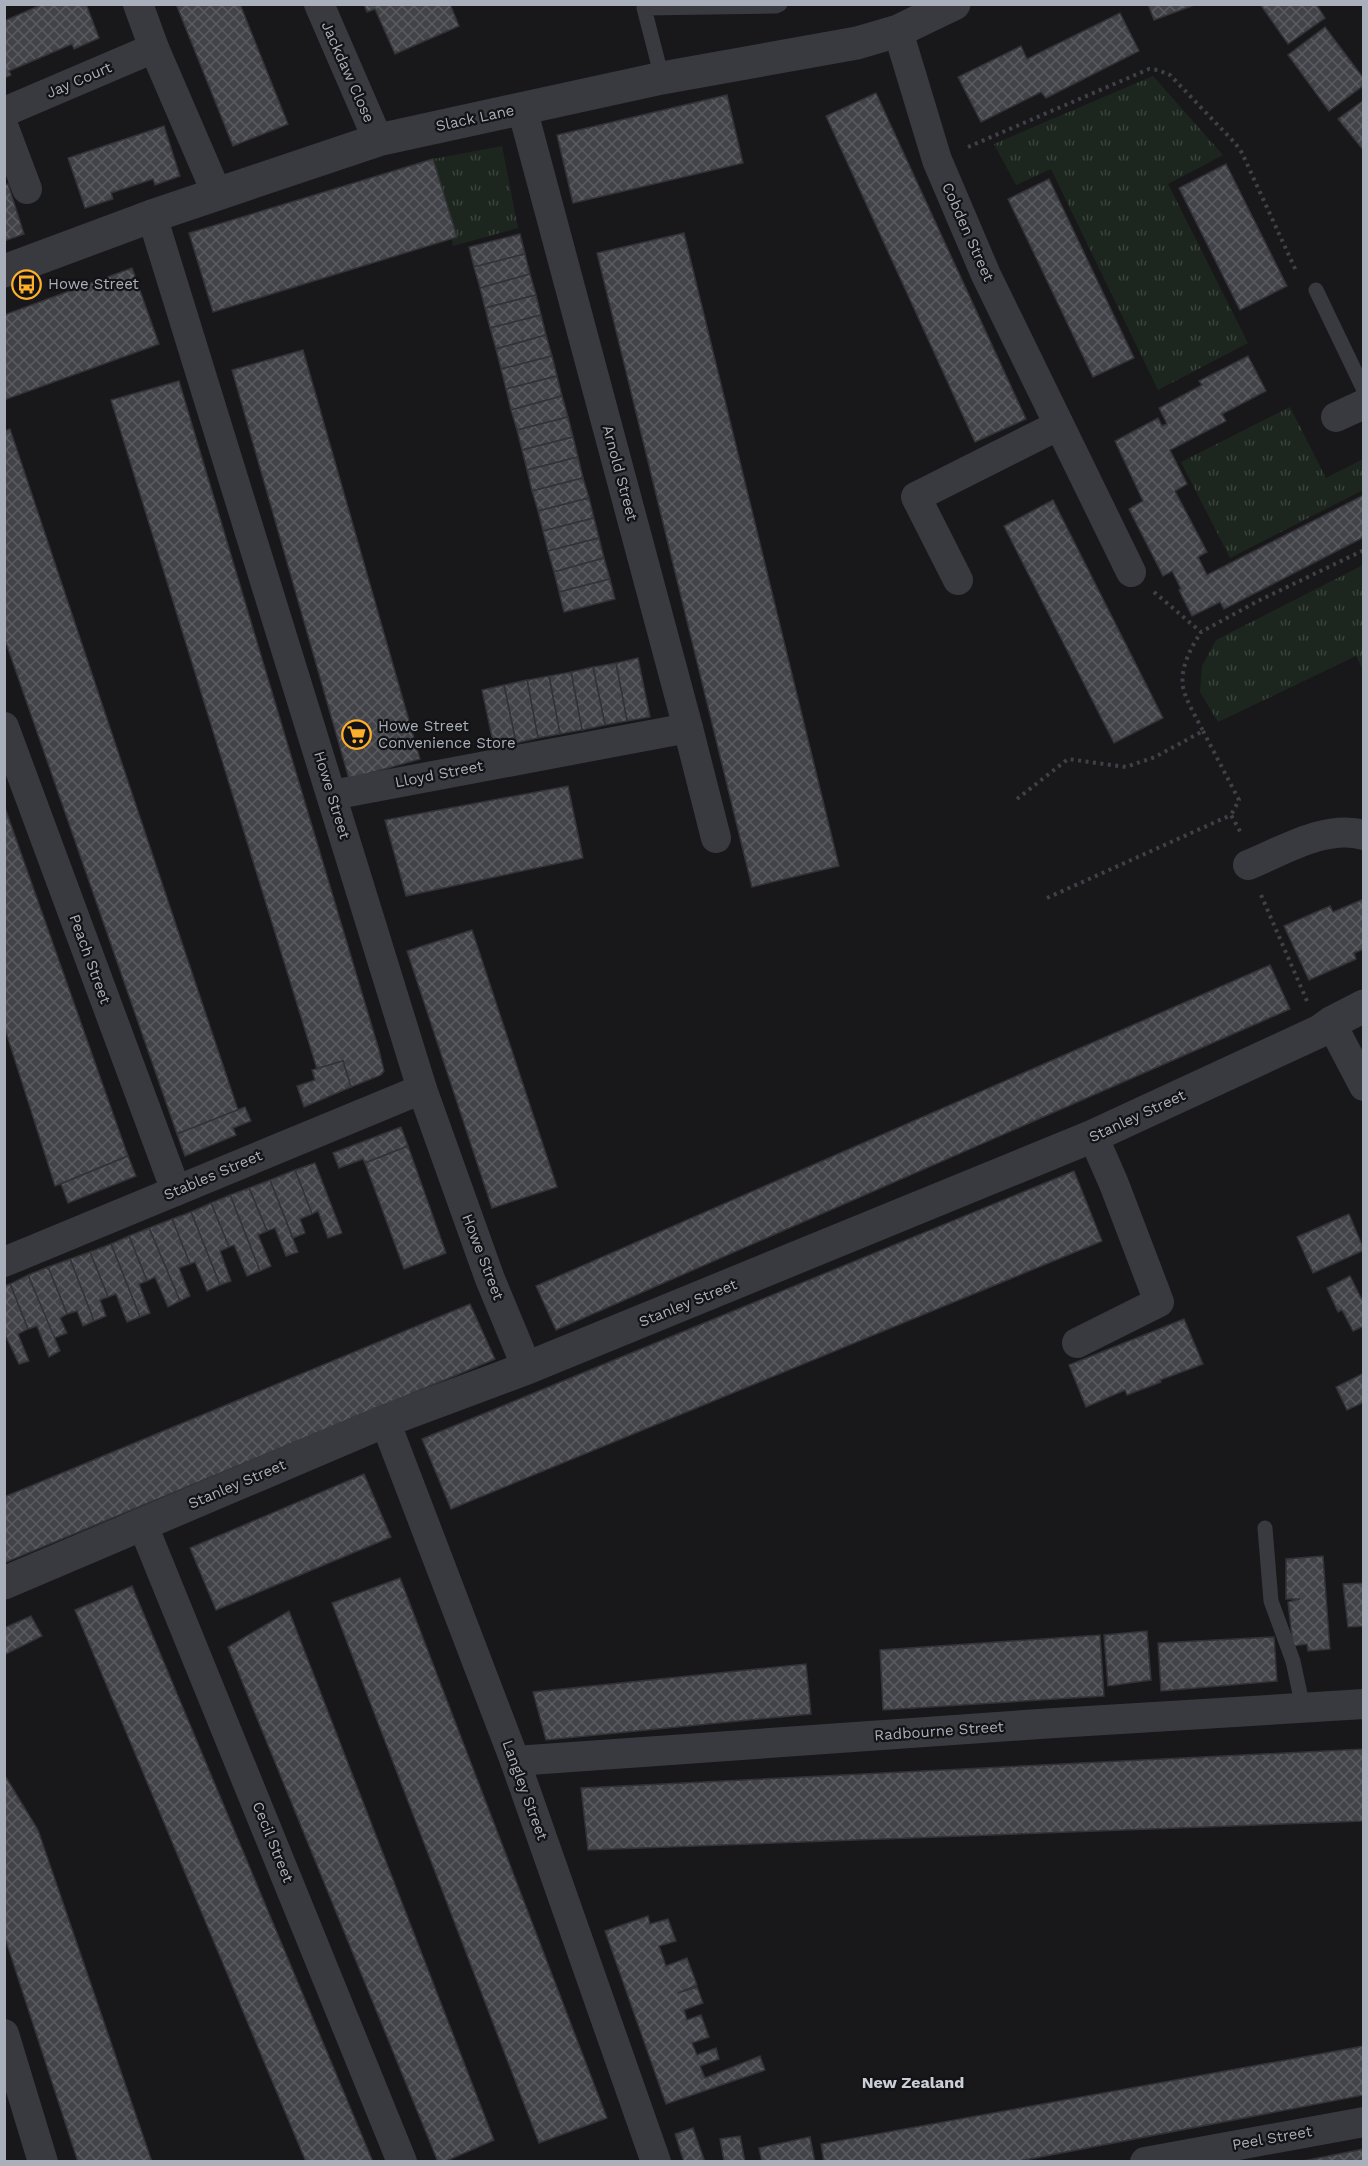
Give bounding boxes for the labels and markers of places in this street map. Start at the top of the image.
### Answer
bus stop icon: Howe Street [11,268,43,300]
place label: Howe Street [48,275,140,293]
place label: Howe Street Convenience Store [378,717,516,752]
supermarket icon: Howe Street Convenience Store [341,719,373,751]

